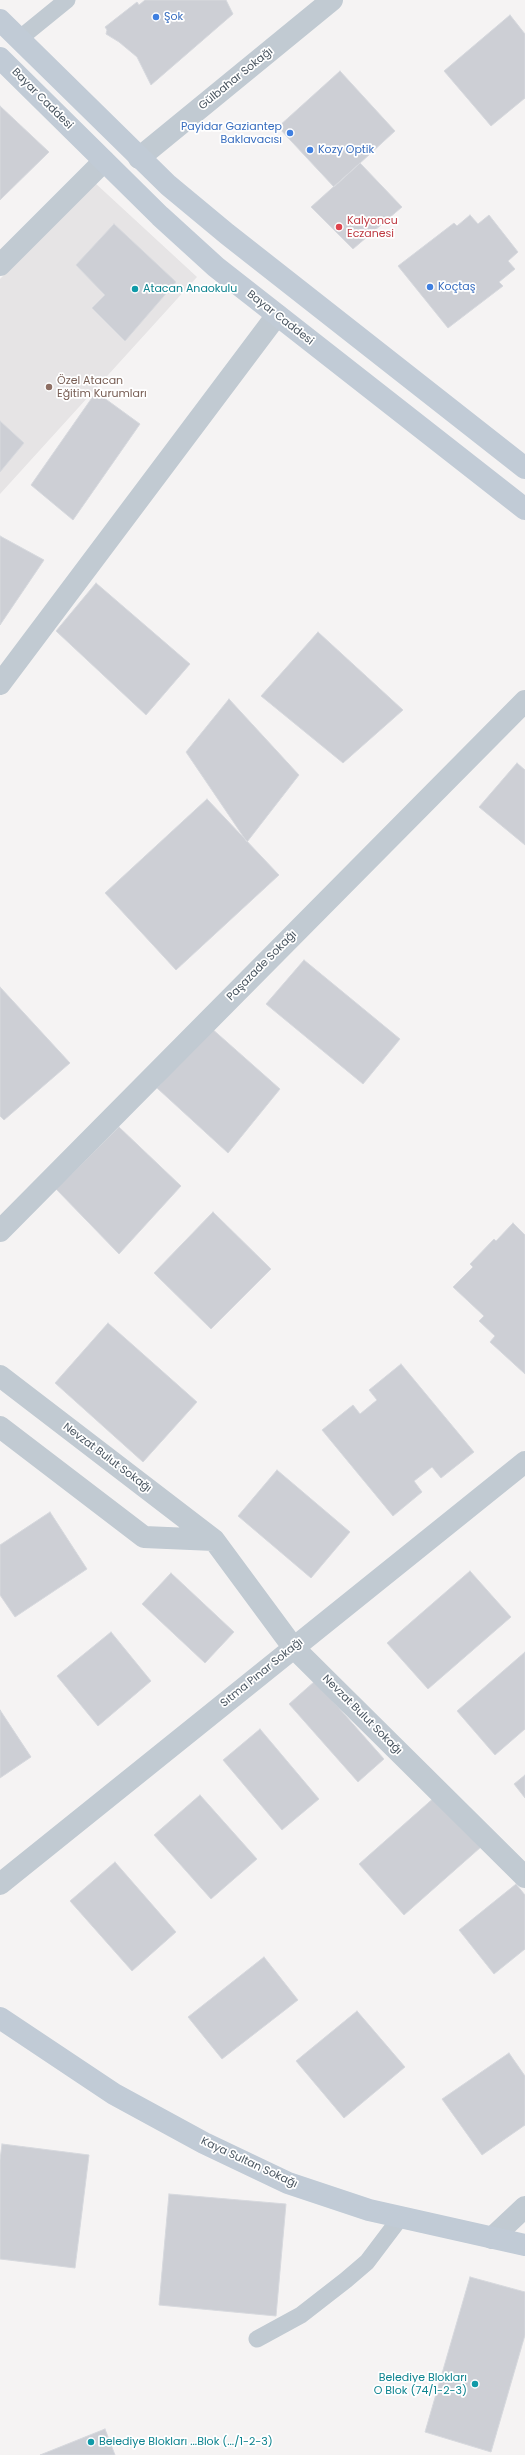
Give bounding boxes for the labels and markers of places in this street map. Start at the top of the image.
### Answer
place label: Şok [164,10,183,24]
marker: Şok [151,12,161,22]
place label: Payidar Gaziantep Baklavacısı [181,120,282,146]
marker: Payidar Gaziantep Baklavacısı [285,128,295,138]
place label: Kozy Optik [318,143,374,157]
marker: Kozy Optik [305,145,315,155]
place label: Kalyoncu Eczanesi [347,214,398,240]
marker: Kalyoncu Eczanesi [334,222,344,232]
place label: Koçtaş [438,280,475,294]
place label: Atacan Anaokulu [143,282,237,296]
marker: Koçtaş [425,282,435,292]
marker: Atacan Anaokulu [130,284,140,294]
place label: Özel Atacan Eğitim Kurumları [57,374,147,400]
marker: Özel Atacan Eğitim Kurumları [44,382,54,392]
place label: Belediye Blokları O Blok (74/1-2-3) [374,2371,467,2397]
marker: Belediye Blokları O Blok (74/1-2-3) [470,2379,480,2389]
place label: Belediye Blokları ...Blok (.../1-2-3) [99,2435,273,2449]
marker: Belediye Blokları ...Blok (.../1-2-3) [86,2437,96,2447]

